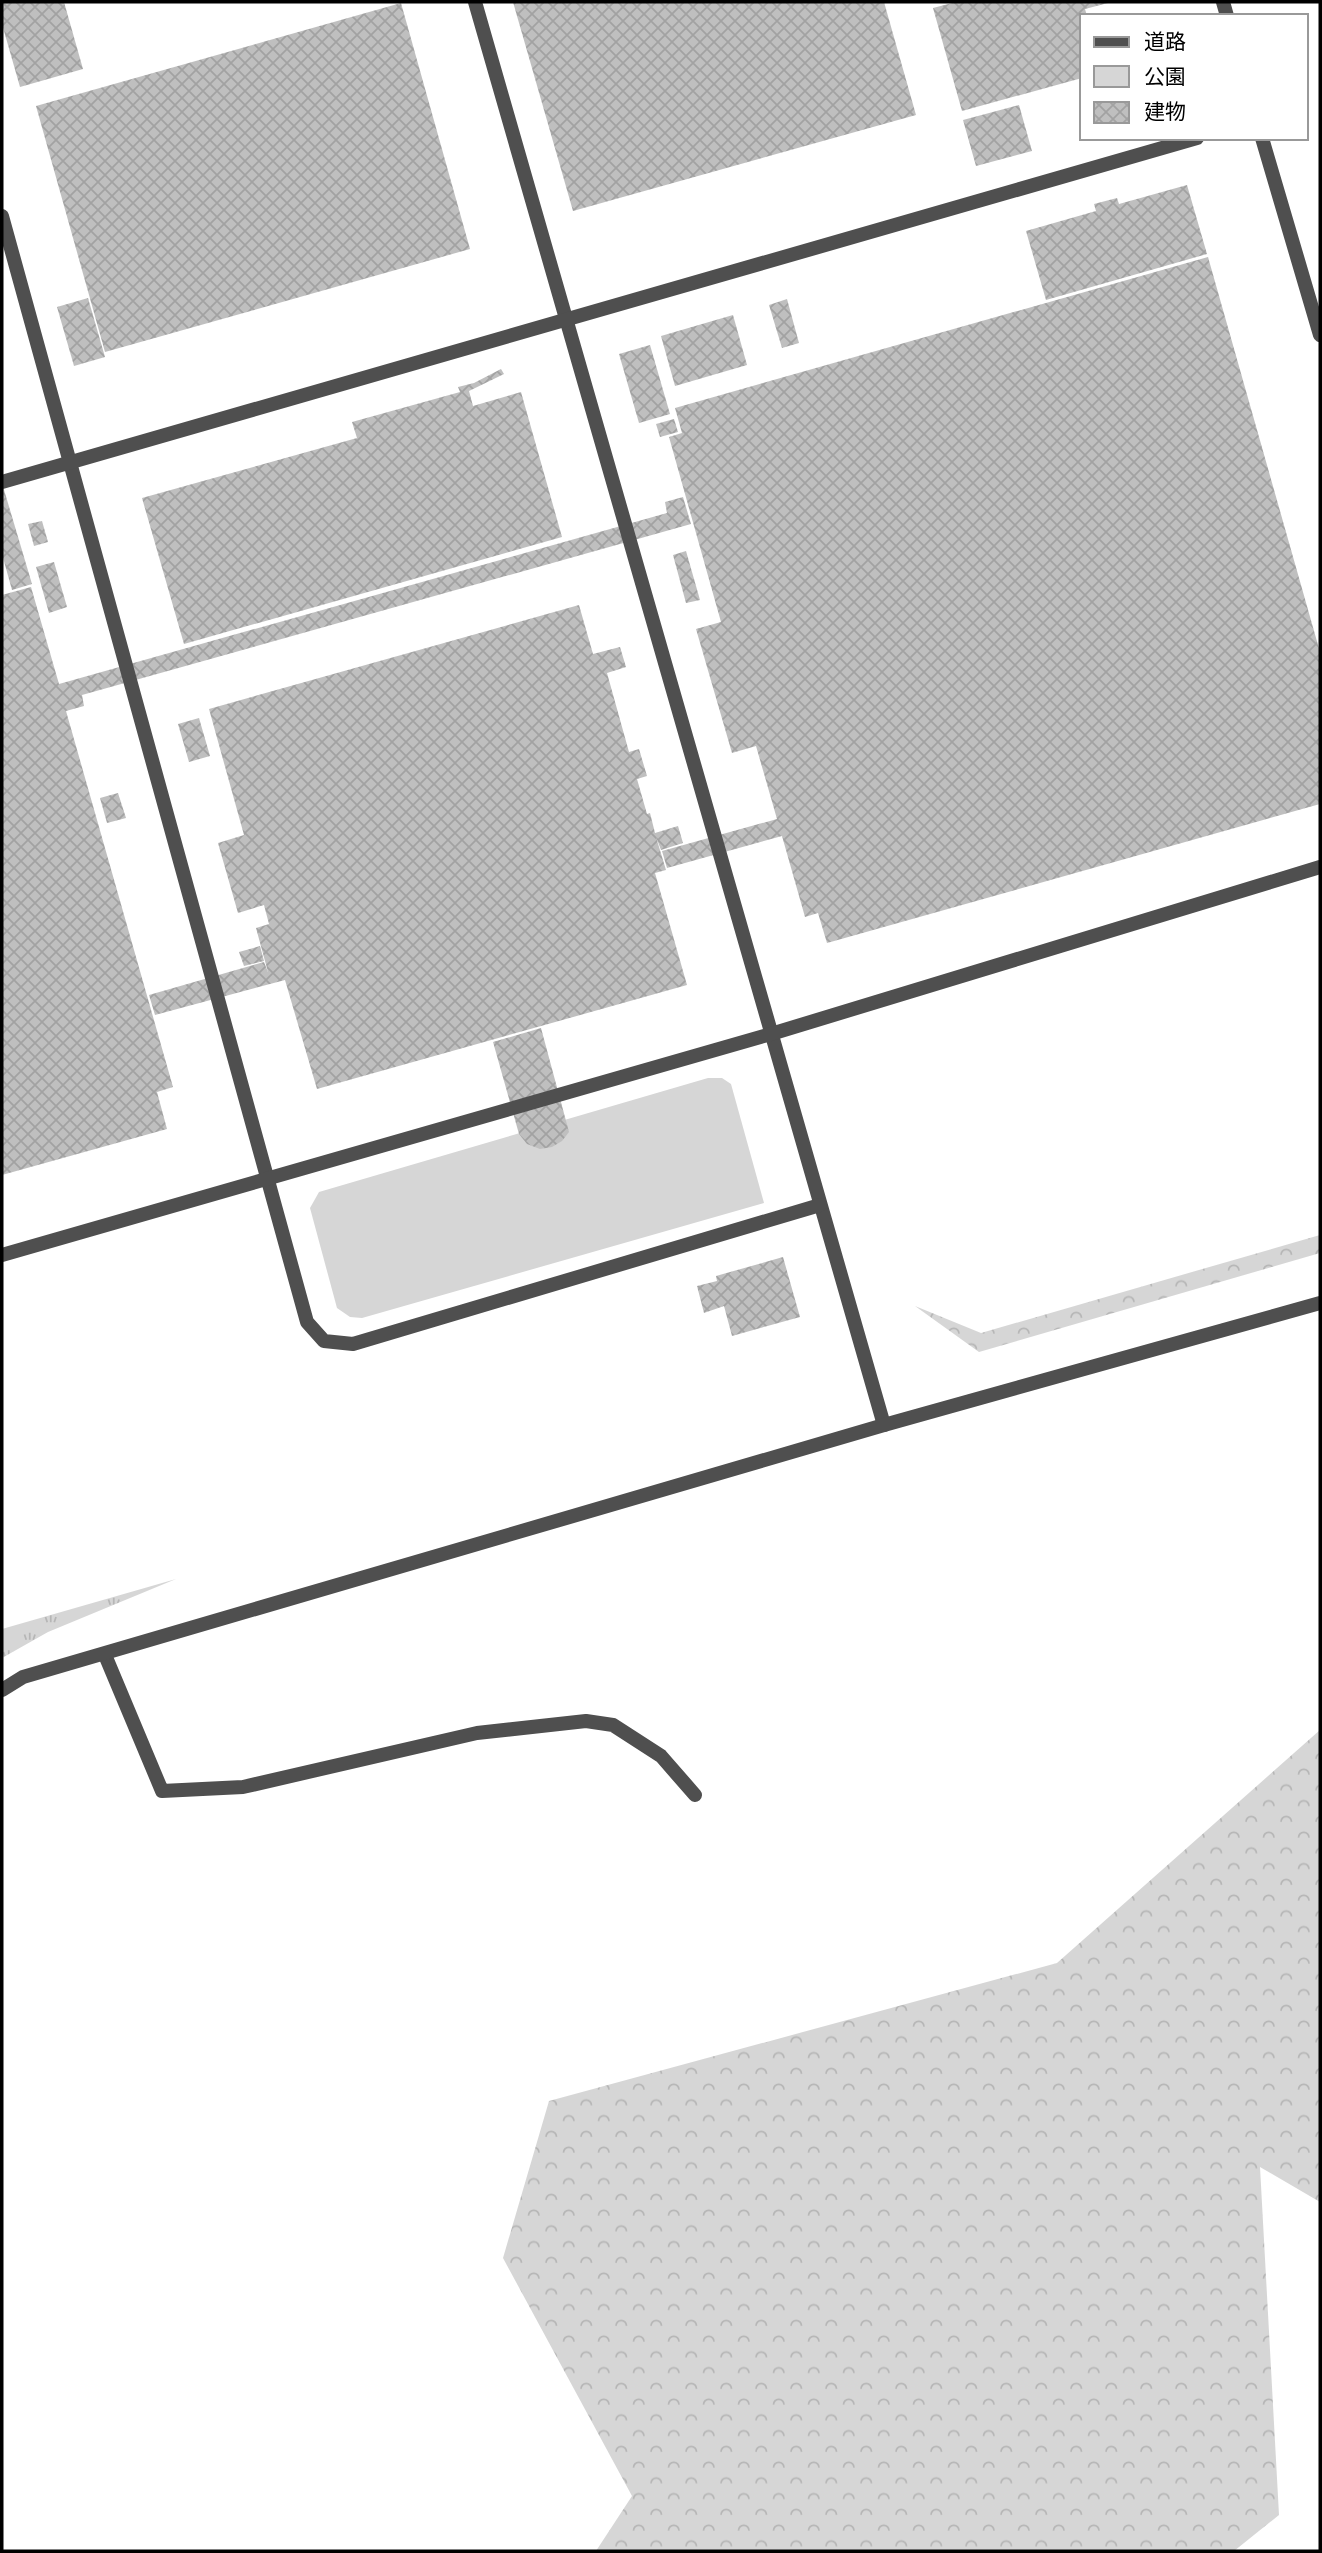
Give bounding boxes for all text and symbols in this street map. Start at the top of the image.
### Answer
legend [1080,14,1308,140]
text: 道路 [1144,27,1186,56]
text: 公園 [1144,62,1186,91]
text: 建物 [1144,97,1186,126]

